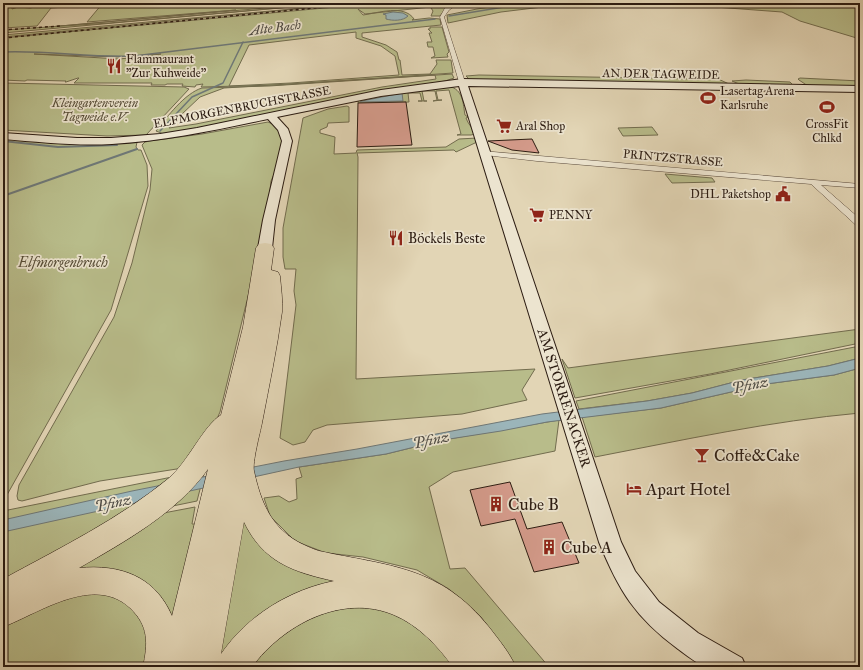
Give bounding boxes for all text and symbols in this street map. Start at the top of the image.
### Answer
water label: Alte Bach [246,17,303,39]
place label: Flammaurant "Zur Kuhweide" [126,52,207,80]
restaurant icon: Flammaurant "Zur Kuhweide" [105,57,123,75]
street label: AN DER TAGWEIDE [601,66,720,82]
street label: ELFMORGENBRUCHSTRASSE [152,83,332,131]
place label: Lasertag Arena Karlsruhe [720,84,795,112]
sports icon: Lasertag Arena Karlsruhe [699,89,717,107]
park label: Kleingartenverein Tagweide e.V. [51,96,139,124]
sports icon: CrossFit Chlkd [818,98,836,116]
supermarket icon: Aral Shop [495,117,513,135]
place label: CrossFit Chlkd [806,117,849,145]
place label: Aral Shop [515,119,565,133]
street label: PRINTZSTRASSE [622,147,724,169]
public building icon: DHL Paketshop [774,185,792,203]
place label: DHL Paketshop [690,187,771,201]
supermarket icon: PENNY [528,206,546,224]
place label: PENNY [549,208,593,222]
restaurant icon: Böckels Beste [387,229,405,247]
place label: Böckels Beste [408,230,486,247]
park label: Elfmorgenbruch [17,254,108,271]
street label: AM STORRENACKER [533,325,595,471]
water label: Pfinz [730,373,770,397]
water label: Pfinz [411,428,451,452]
place label: Coffe&Cake [714,445,800,466]
bar icon: Coffe&Cake [693,446,711,464]
place label: Apart Hotel [645,479,730,500]
hotel icon: Apart Hotel [625,480,643,498]
water label: Pfinz [93,490,133,516]
place label: Cube B [508,494,559,515]
building icon: Cube B [487,495,505,513]
place label: Cube A [561,537,613,558]
building icon: Cube A [540,538,558,556]

